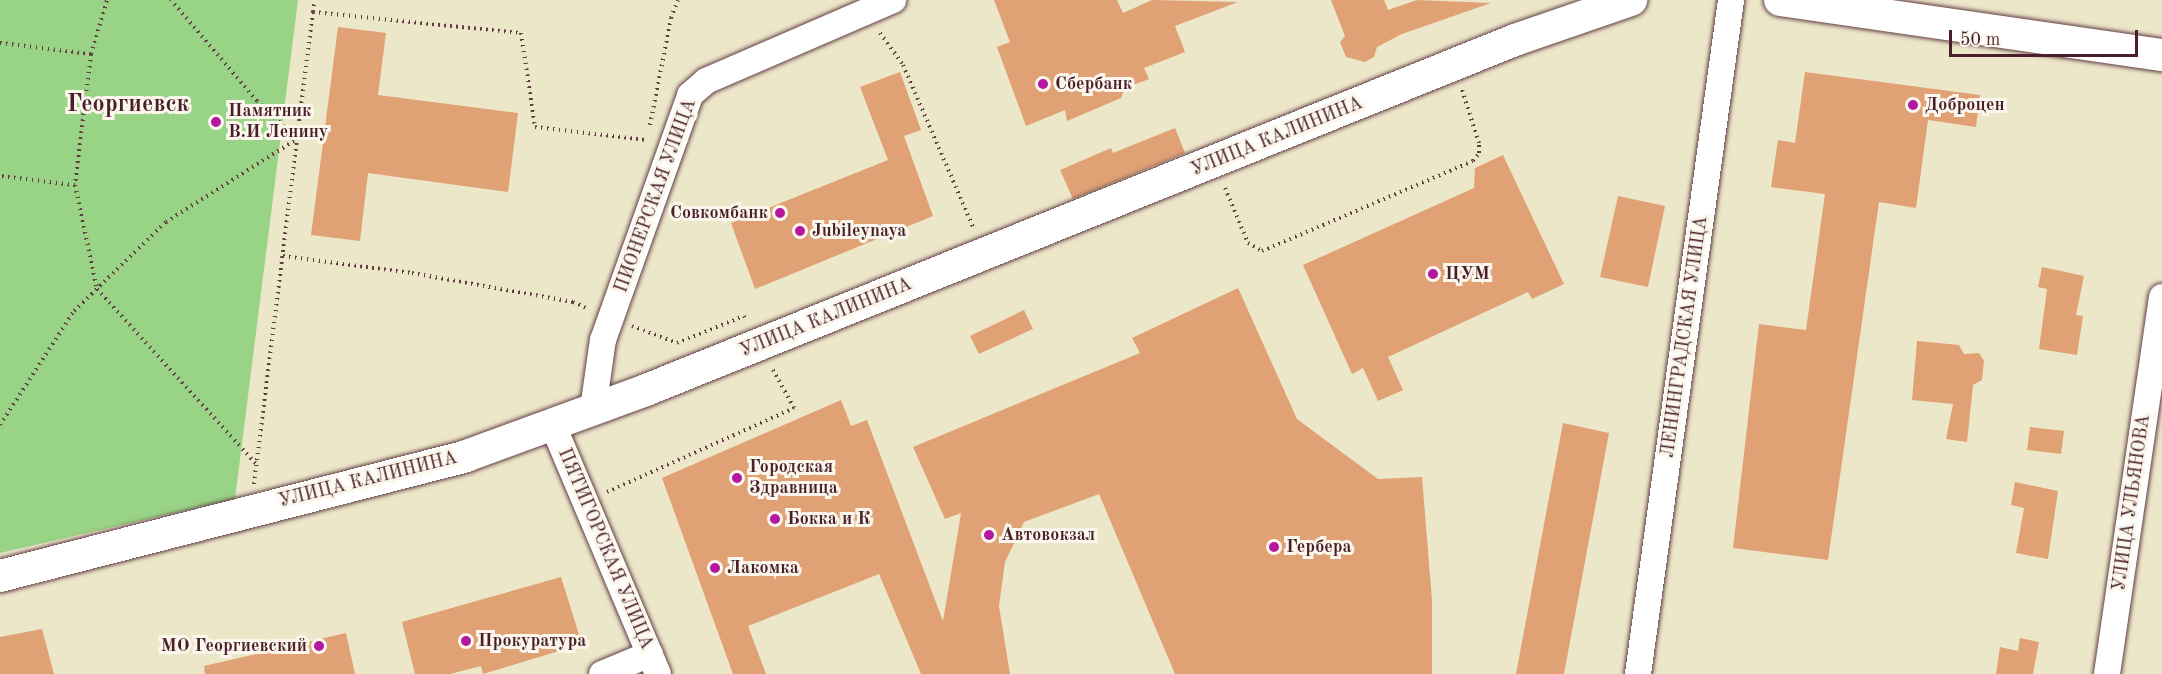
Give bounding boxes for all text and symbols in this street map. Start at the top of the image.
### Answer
scale bar [1952,18,2141,56]
text: 50 m [1960,31,2000,49]
place label: Сбербанк [1055,73,1132,95]
marker: Сбербанк [1036,77,1050,91]
district label: Георгиевск [67,92,189,120]
street label: УЛИЦА КАЛИНИНА [1188,93,1366,181]
place label: Доброцен [1925,94,2005,116]
street label: ПИОНЕРСКАЯ УЛИЦА [611,96,701,296]
marker: Доброцен [1906,98,1920,112]
place label: Памятник В.И Ленину [228,101,328,144]
marker: Памятник В.И Ленину [209,115,223,129]
place label: Совкомбанк [670,202,768,224]
marker: Совкомбанк [773,206,787,220]
street label: ЛЕНИНГРАДСКАЯ УЛИЦА [1657,215,1713,459]
place label: Jubileynaya [812,220,906,242]
marker: Jubileynaya [793,224,807,238]
place label: ЦУМ [1445,263,1490,285]
marker: ЦУМ [1426,267,1440,281]
street label: УЛИЦА КАЛИНИНА [737,274,915,362]
street label: УЛИЦА УЛЬЯНОВА [2109,413,2155,593]
street label: ПЯТИГОРСКАЯ УЛИЦА [553,445,657,653]
street label: УЛИЦА КАЛИНИНА [276,447,460,513]
place label: Городская Здравница [749,457,838,500]
marker: Городская Здравница [730,471,744,485]
place label: Бокка и К [787,508,871,530]
marker: Бокка и К [768,512,782,526]
place label: Автовокзал [1001,524,1095,546]
marker: Автовокзал [982,528,996,542]
place label: Гербера [1286,536,1352,558]
marker: Гербера [1267,540,1281,554]
place label: Лакомка [727,557,799,579]
marker: Лакомка [708,561,722,575]
place label: Прокуратура [478,630,586,652]
marker: Прокуратура [459,634,473,648]
place label: МО Георгиевский [161,635,307,657]
marker: МО Георгиевский [312,639,326,653]

